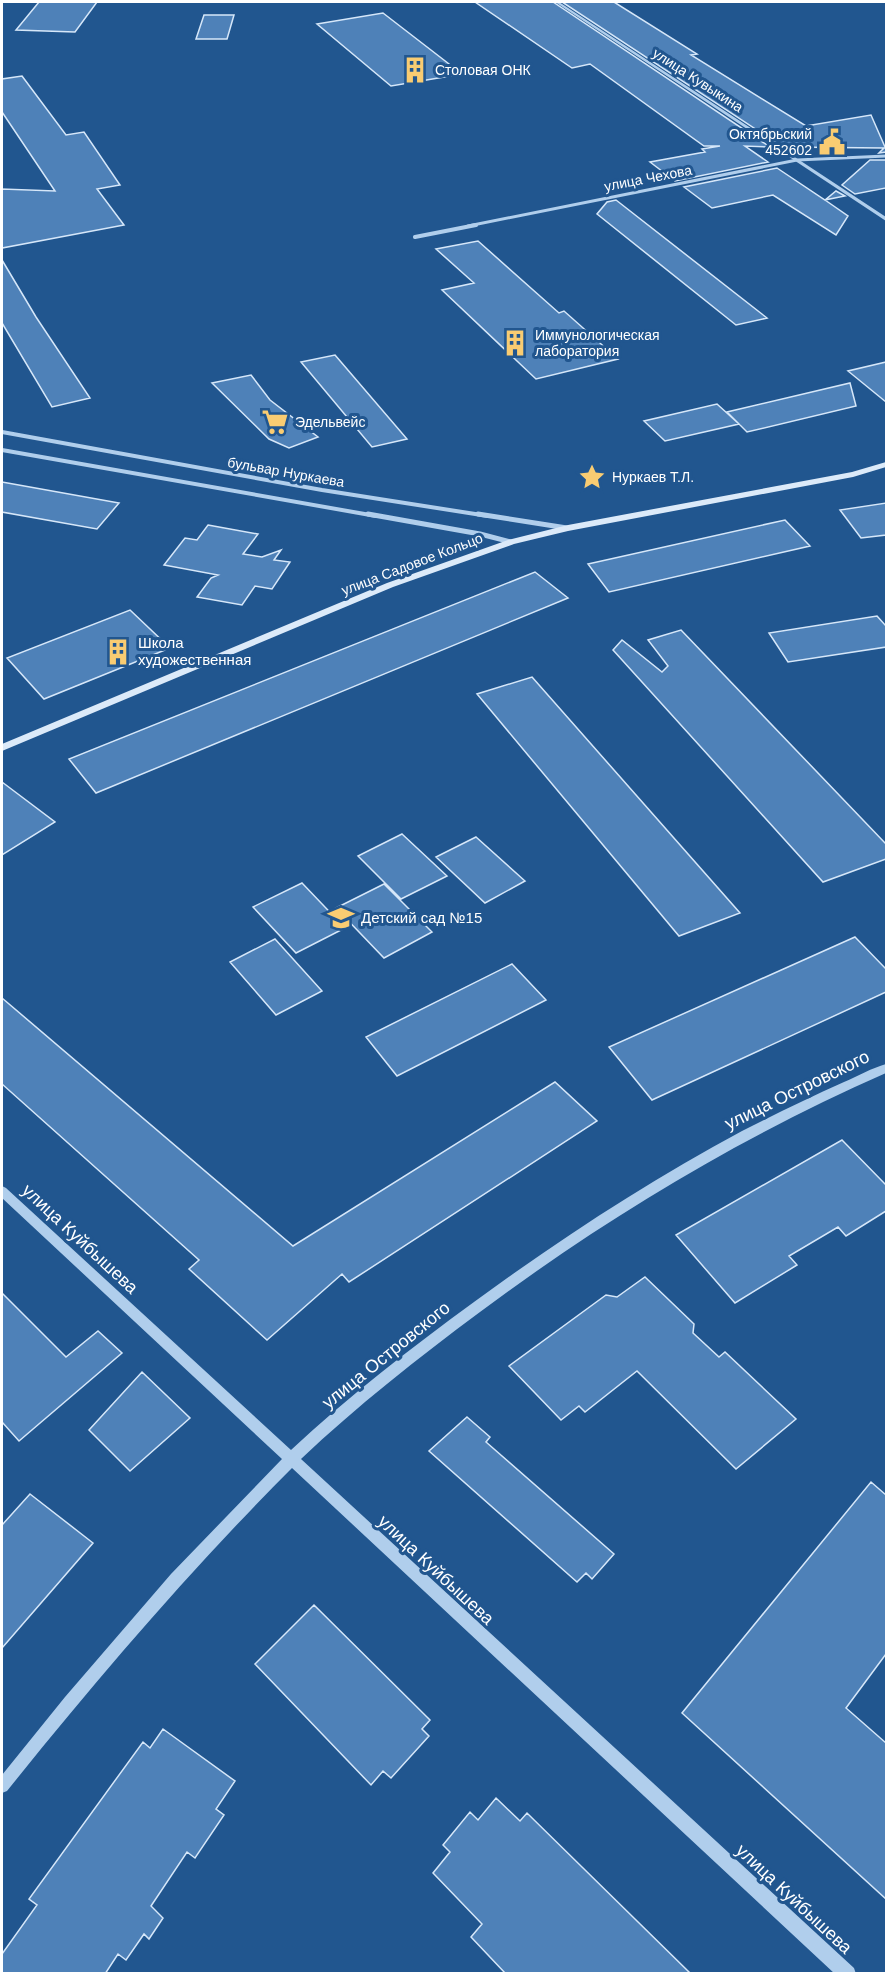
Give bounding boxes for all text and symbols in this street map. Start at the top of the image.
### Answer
street label: улица Кувыкина [650,45,746,115]
building icon: Столовая ОНК [400,55,430,85]
place label: Столовая ОНК [435,62,531,78]
place label: Октябрьский 452602 [729,126,812,158]
public building icon: Октябрьский 452602 [817,127,847,157]
street label: улица Чехова [603,162,693,194]
place label: Иммунологическая лаборатория [535,327,660,359]
building icon: Иммунологическая лаборатория [500,328,530,358]
supermarket icon: Эдельвейс [260,407,290,437]
place label: Эдельвейс [295,414,365,430]
street label: бульвар Нуркаева [226,454,346,490]
place icon: Нуркаев Т.Л. [577,462,607,492]
place label: Нуркаев Т.Л. [612,469,694,485]
street label: улица Садовое Кольцо [339,530,485,598]
place label: Школа художественная [138,634,251,668]
building icon: Школа художественная [103,637,133,667]
school or university icon: Детский сад №15 [326,903,356,933]
place label: Детский сад №15 [361,909,482,926]
street label: улица Островского [721,1046,873,1134]
street label: улица Куйбышева [18,1180,143,1299]
street label: улица Островского [318,1297,454,1413]
street label: улица Куйбышева [374,1511,499,1630]
street label: улица Куйбышева [732,1840,857,1959]

